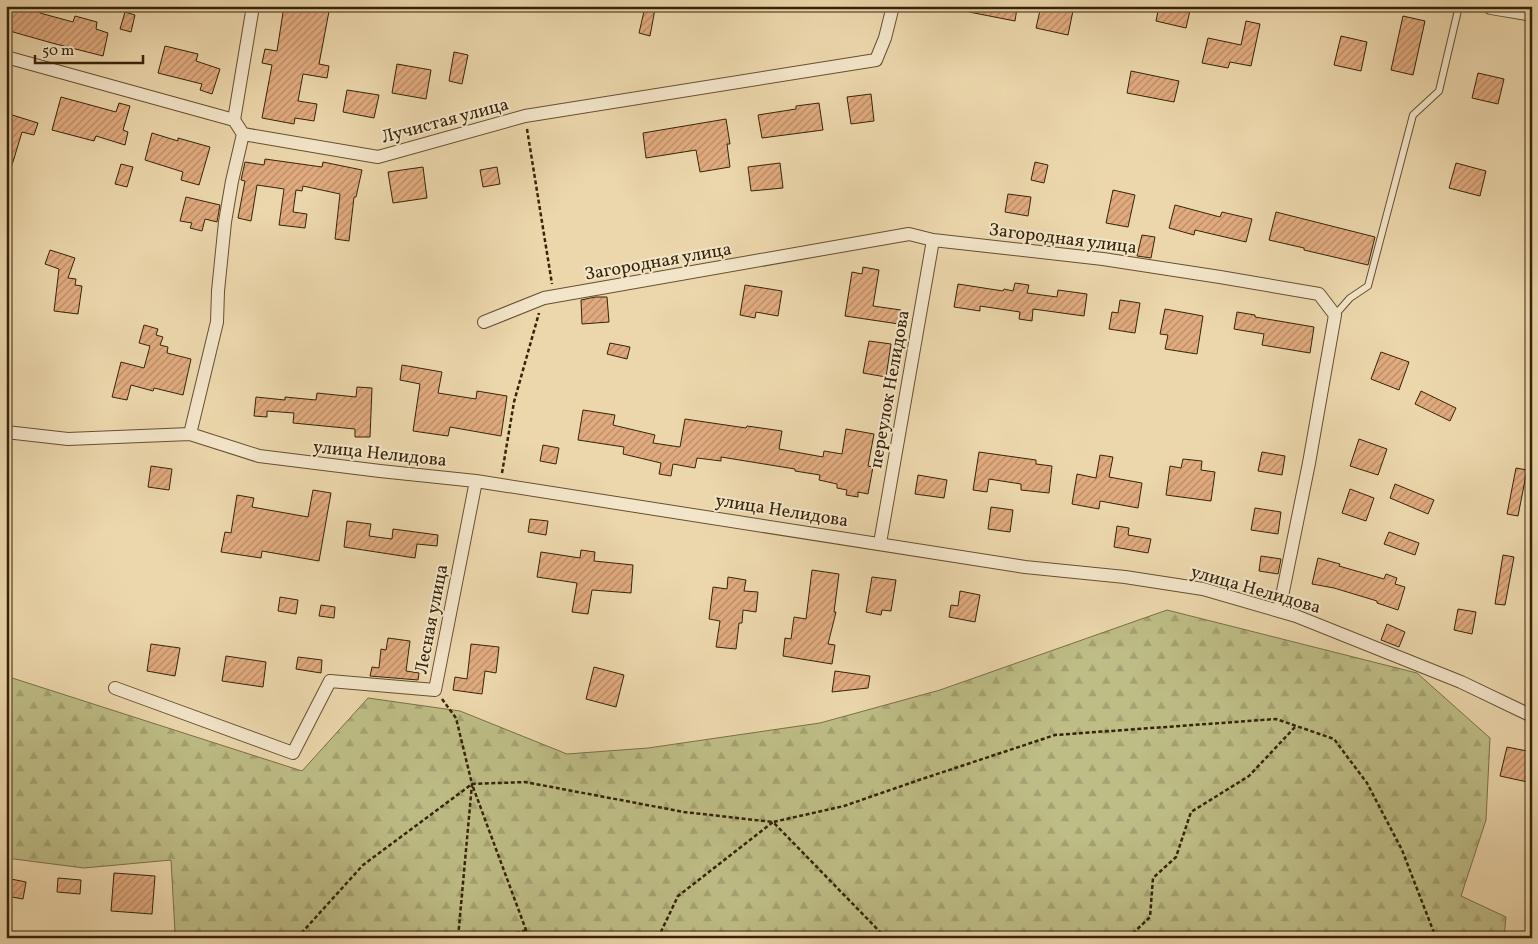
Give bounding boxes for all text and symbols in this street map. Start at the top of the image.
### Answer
scale bar [35,32,142,64]
text: 50 m [42,41,74,62]
street label: Лучистая улица [379,92,512,150]
street label: Загородная улица [987,218,1138,261]
street label: Загородная улица [583,237,734,288]
street label: переулок Нелидова [864,308,917,470]
street label: улица Нелидова [312,435,448,474]
street label: улица Нелидова [713,489,850,534]
street label: улица Нелидова [1188,560,1324,621]
street label: Лесная улица [410,562,455,676]

